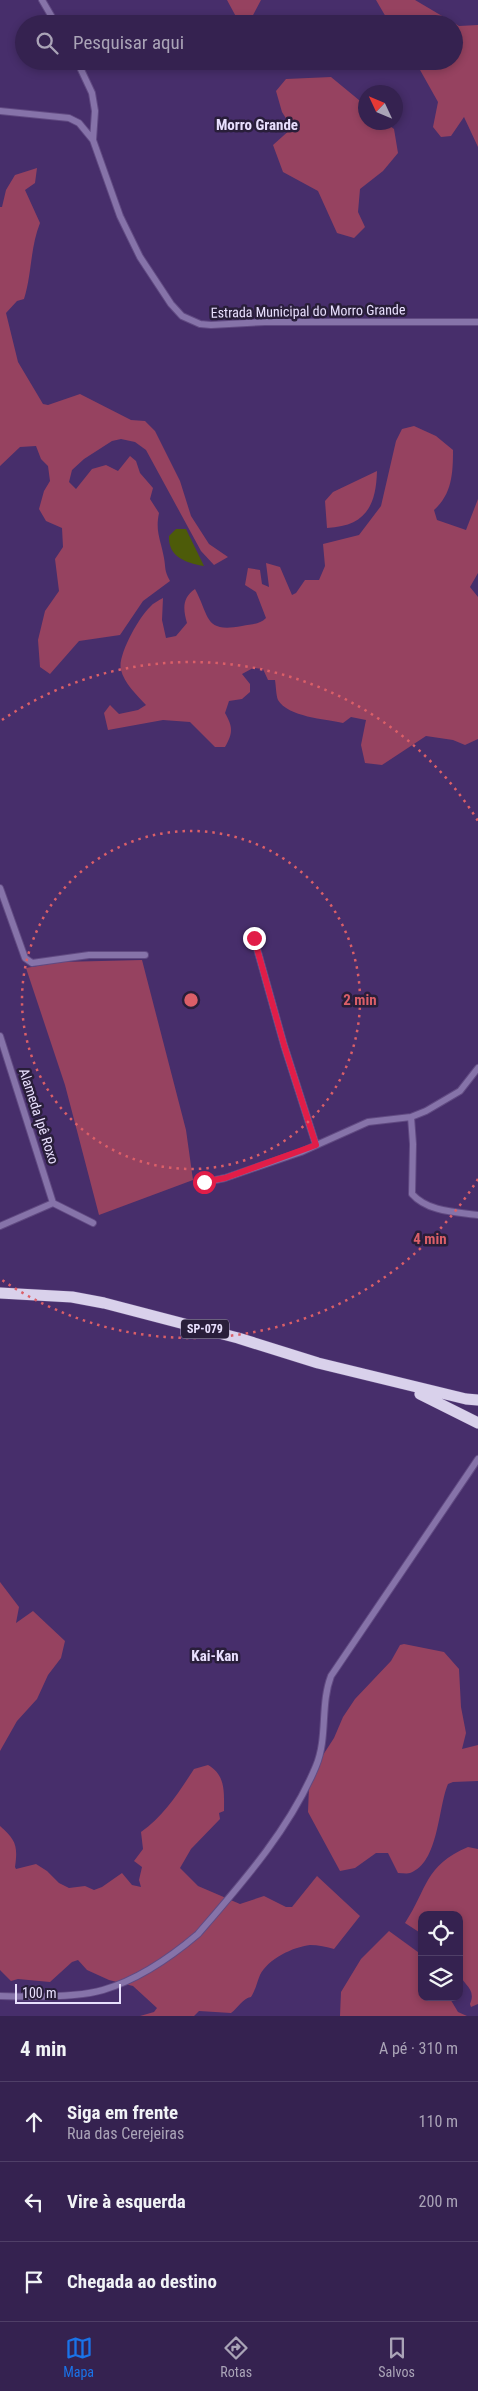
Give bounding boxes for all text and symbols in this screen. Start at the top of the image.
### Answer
search box [15,15,463,70]
icon: search [33,29,61,57]
text: Pesquisar aqui [73,31,184,54]
north arrow [358,85,403,130]
district label: Morro Grande [216,116,298,134]
street label: Estrada Municipal do Morro Grande [210,301,406,321]
route end [243,927,266,950]
centre of rings [182,991,200,1009]
text: 2 min [343,991,377,1009]
street label: Alameda Ipê Roxo [16,1066,62,1166]
route start [193,1171,216,1194]
text: 4 min [413,1230,447,1248]
road number: SP-079 [181,1320,229,1338]
district label: Kai-Kan [191,1647,239,1665]
map controls [418,1911,463,2001]
button: locate [418,1911,463,1956]
button: layers [418,1956,463,2001]
scale bar [15,1981,121,2004]
text: 100 m [22,1985,57,2001]
text: 4 min [20,2037,67,2061]
text: A pé · 310 m [379,2039,458,2058]
text: Siga em frente [67,2101,178,2124]
icon: ahead [20,2108,48,2136]
text: 110 m [419,2112,458,2131]
text: Rua das Cerejeiras [67,2124,184,2143]
icon: left [20,2188,48,2216]
text: Vire à esquerda [67,2190,186,2213]
text: 200 m [419,2192,458,2211]
icon: arrive [20,2268,48,2296]
text: Chegada ao destino [67,2270,217,2293]
tab: Mapa [63,2334,94,2380]
tab: Rotas [220,2334,252,2380]
tab: Salvos [378,2334,415,2380]

